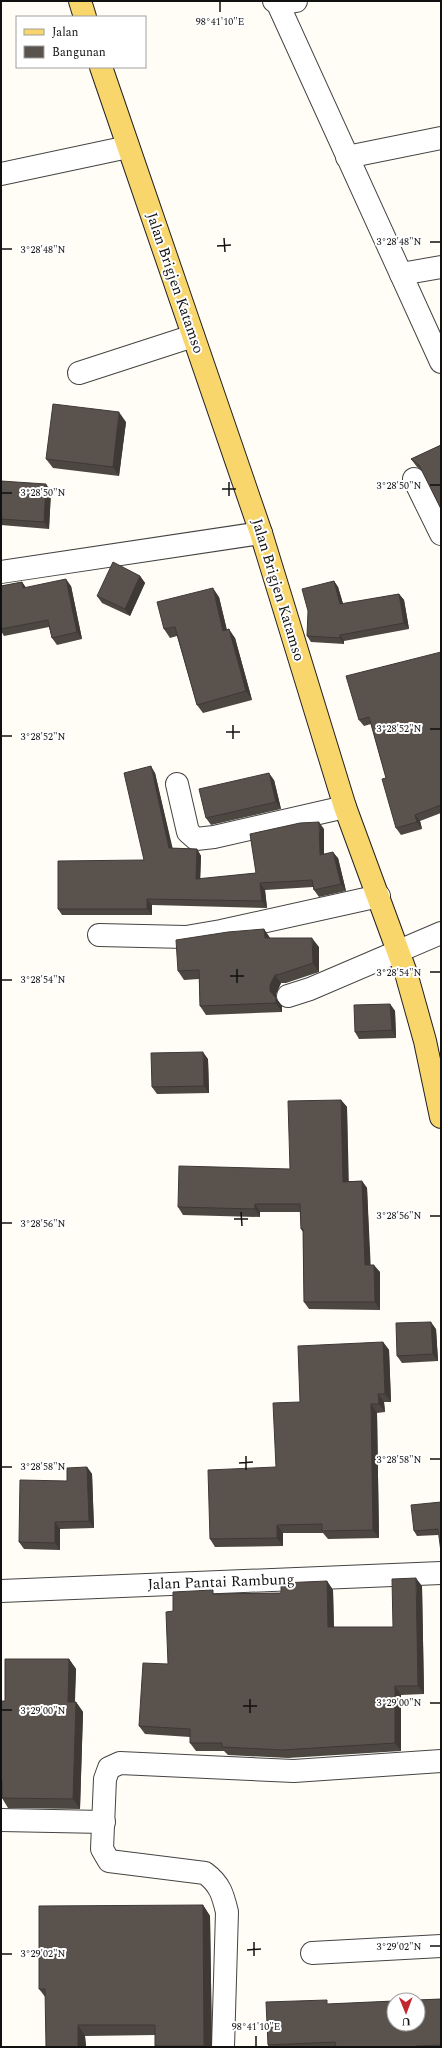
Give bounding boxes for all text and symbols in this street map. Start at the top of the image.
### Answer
text: 98°41'10"E [196,14,244,30]
legend [16,16,146,68]
text: Jalan [52,23,79,42]
text: Bangunan [52,43,106,62]
street label: Jalan Brigjen Katamso [140,209,210,357]
text: 3°28'48"N [377,234,422,250]
text: 3°28'48"N [21,242,66,258]
text: 3°28'50"N [377,478,422,494]
text: 3°28'50"N [21,485,66,501]
street label: Jalan Brigjen Katamso [245,516,311,664]
text: 3°28'52"N [377,721,422,737]
text: 3°28'52"N [21,729,66,745]
text: 3°28'54"N [377,965,422,981]
text: 3°28'54"N [21,972,66,988]
text: 3°28'56"N [377,1208,422,1224]
text: 3°28'56"N [21,1216,66,1232]
text: 3°28'58"N [377,1452,422,1468]
text: 3°28'58"N [21,1459,66,1475]
street label: Jalan Pantai Rambung [147,1568,295,1596]
text: 3°29'00"N [377,1695,422,1711]
text: 3°29'00"N [21,1703,66,1719]
text: 3°29'02"N [377,1939,422,1955]
text: 3°29'02"N [21,1946,66,1962]
north arrow [386,1992,426,2032]
text: U [401,2013,411,2030]
text: 98°41'10"E [232,2019,280,2035]

